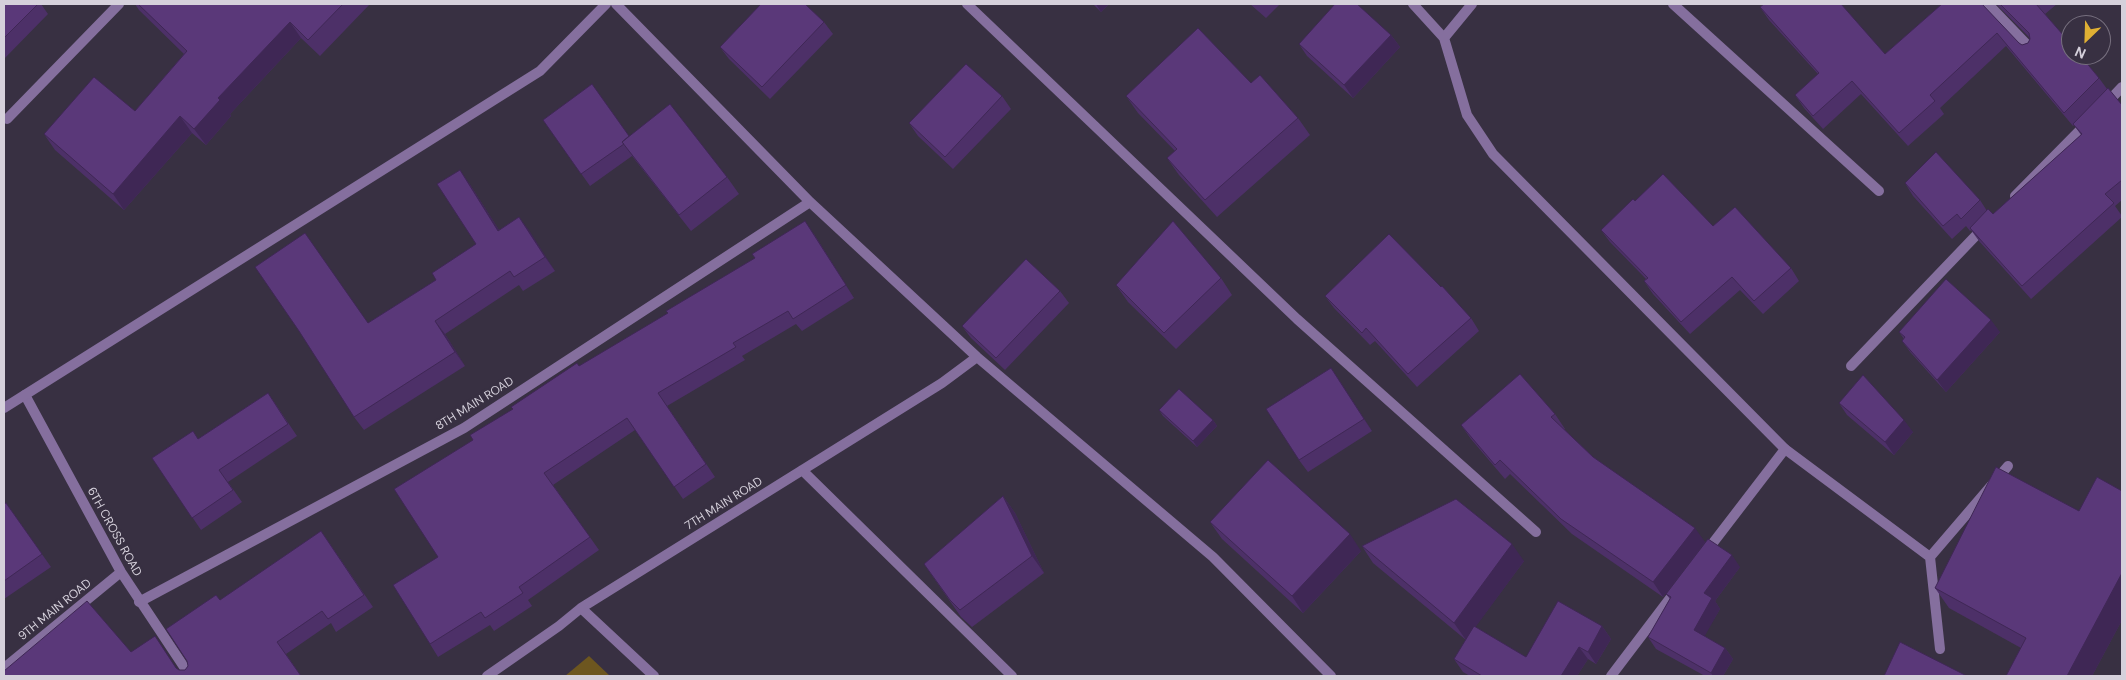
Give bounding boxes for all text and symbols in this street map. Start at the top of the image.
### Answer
north arrow [2061,15,2111,65]
text: N [2072,42,2089,63]
street label: 8TH MAIN ROAD [433,374,517,434]
street label: 7TH MAIN ROAD [682,474,766,534]
street label: 6TH CROSS ROAD [84,485,144,579]
street label: 9TH MAIN ROAD [16,576,94,644]

